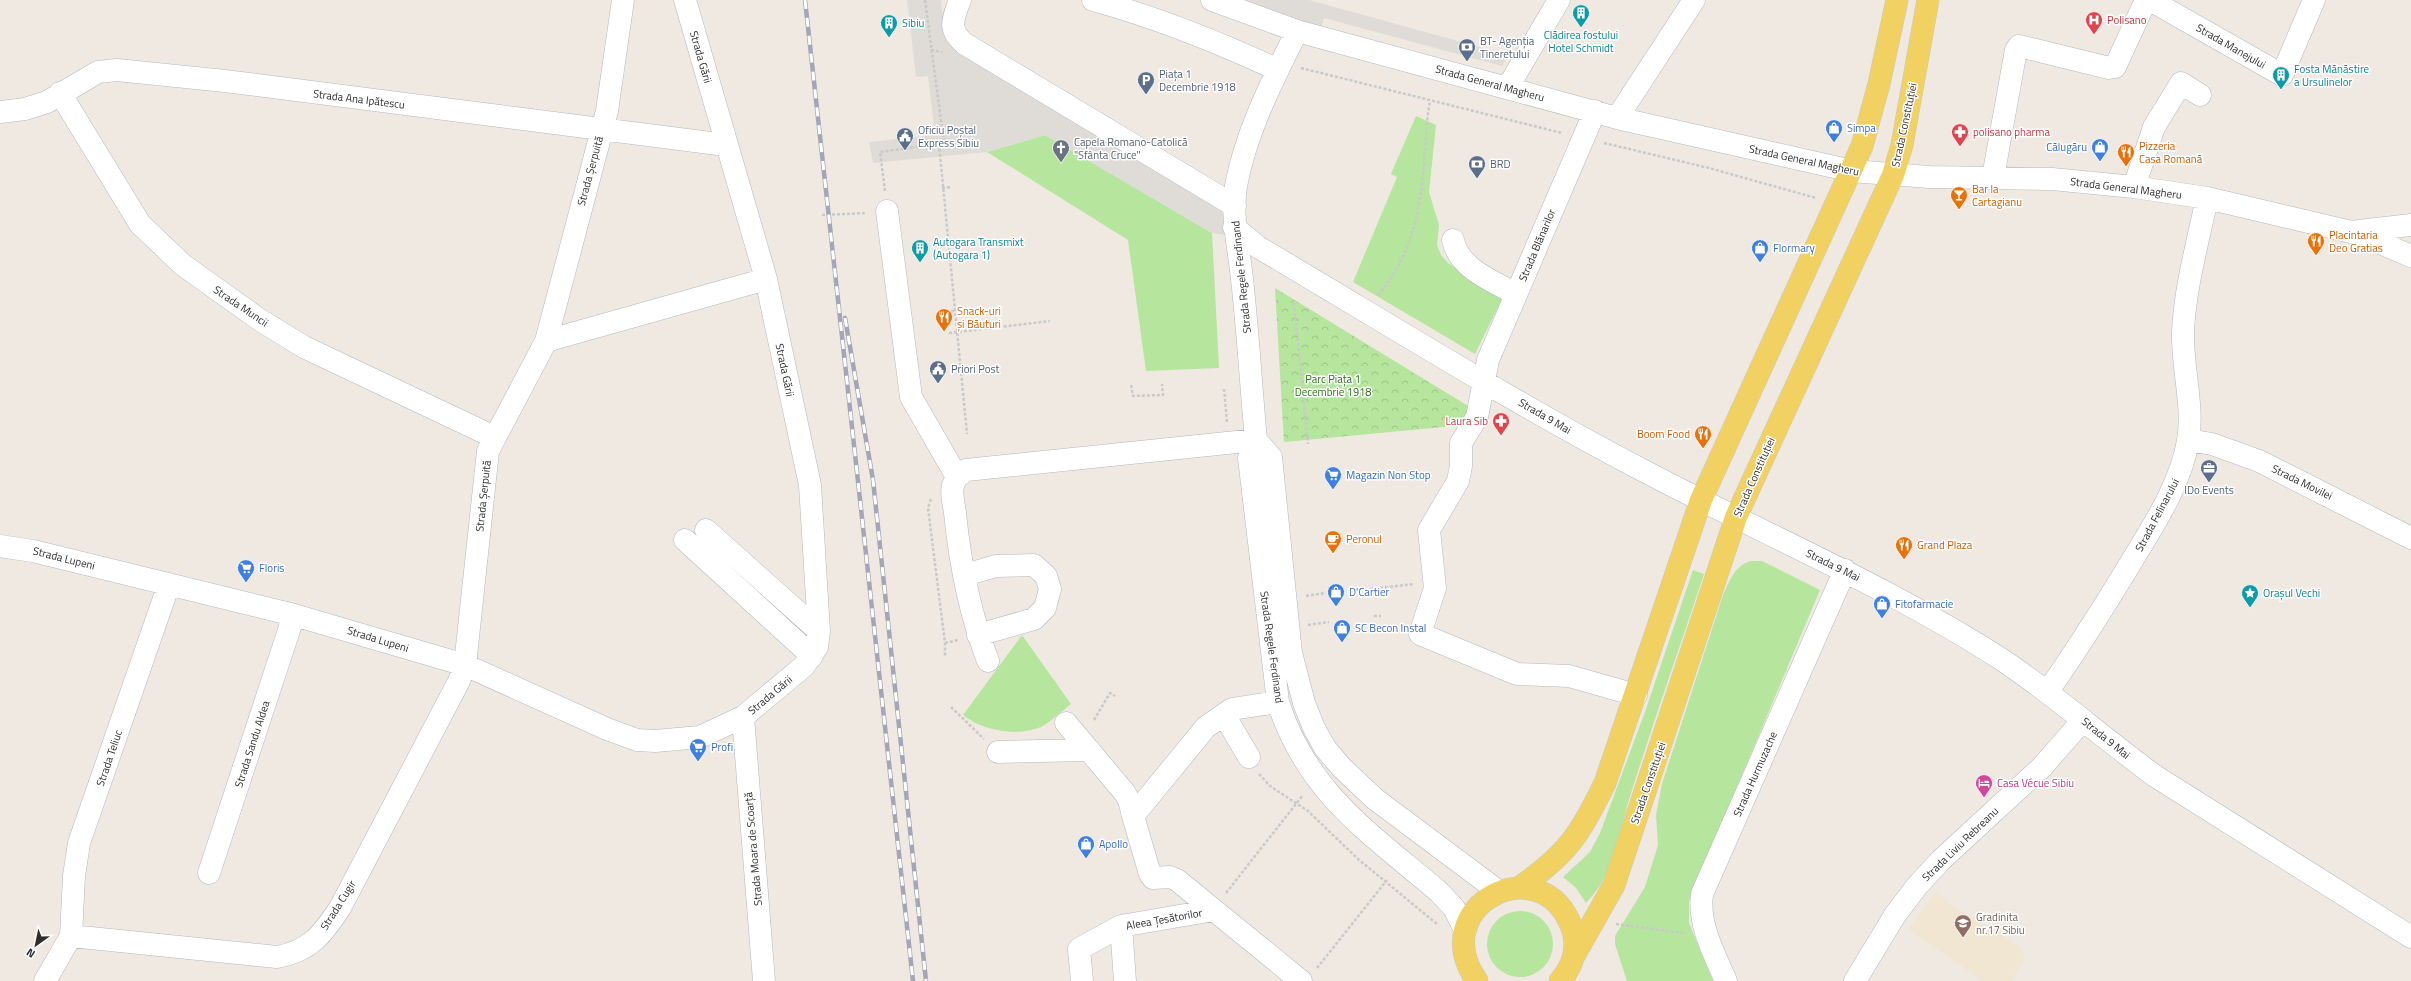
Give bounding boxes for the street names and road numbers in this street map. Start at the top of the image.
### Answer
street label: Strada Manejului [2193,20,2269,72]
street label: Strada Gării [686,29,716,85]
street label: Strada General Magheru [1434,61,1546,105]
street label: Strada Constituției [1887,81,1921,169]
street label: Strada Ana Ipătescu [312,85,406,113]
street label: Strada Șerpuită [573,134,607,208]
street label: Strada General Magheru [1747,140,1861,180]
street label: Strada General Magheru [2069,173,2183,203]
street label: Strada Blănarilor [1515,206,1560,284]
street label: Strada Regele Ferdinand [1227,220,1255,334]
street label: Strada Muncii [210,282,272,330]
street label: Strada Gării [772,342,798,398]
street label: Strada 9 Mai [1516,394,1574,438]
street label: Strada Constituției [1729,435,1779,519]
street label: Strada Șerpuită [471,459,495,532]
street label: Strada Movilei [2269,460,2335,504]
street label: Strada Felinarului [2131,476,2183,554]
street label: Strada Lupeni [31,543,97,573]
street label: Strada 9 Mai [1803,545,1863,585]
street label: Strada Regele Ferdinand [1256,590,1288,704]
street label: Strada Lupeni [345,622,411,656]
street label: Strada Gării [744,672,796,718]
street label: Strada Sandu Aldea [230,698,274,789]
street label: Strada 9 Mai [2078,713,2134,763]
street label: Strada Teliuc [92,727,126,788]
street label: Strada Hurmuzache [1729,728,1781,819]
street label: Strada Constituției [1626,740,1670,826]
street label: Strada Moara de Scoarță [740,791,766,907]
street label: Strada Liviu Rebreanu [1918,803,2002,885]
street label: Strada Cugir [316,877,360,933]
street label: Aleea Țesătorilor [1125,904,1204,934]

